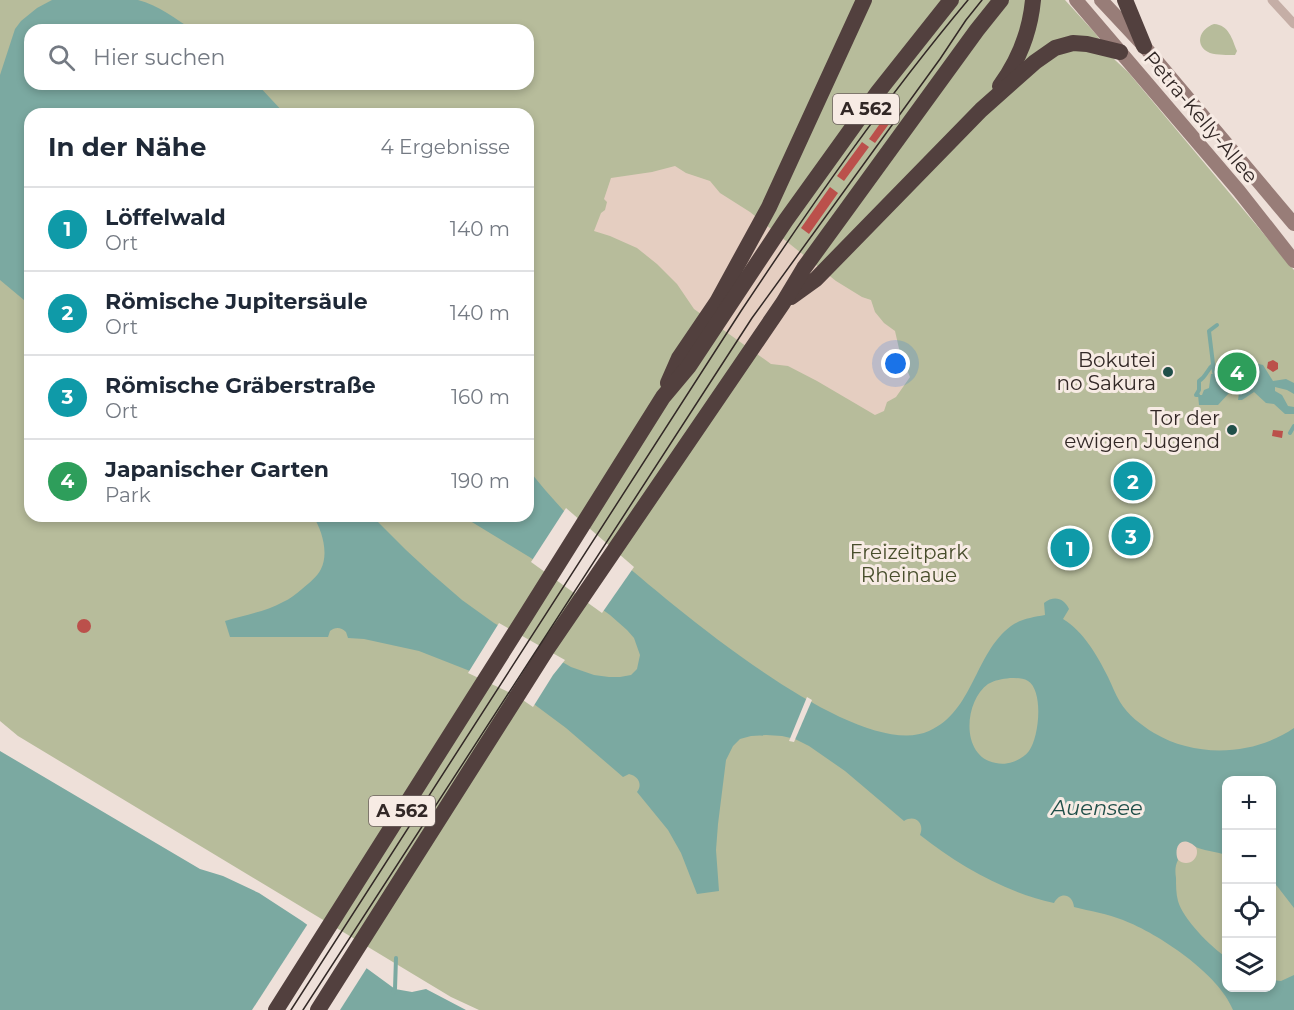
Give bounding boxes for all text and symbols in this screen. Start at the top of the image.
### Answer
search box [24,24,534,90]
icon: search [45,41,78,74]
text: Hier suchen [93,44,225,71]
street label: Petra-Kelly-Allee [1139,46,1263,188]
road number: A 562 [833,94,899,124]
text: In der Nähe [48,131,206,163]
text: 4 Ergebnisse [381,135,510,159]
text: Löffelwald [105,204,226,231]
text: 1 [64,217,71,241]
text: 140 m [450,217,510,241]
text: Ort [105,231,138,255]
text: Römische Jupitersäule [105,288,368,315]
text: 2 [62,301,73,325]
text: 140 m [450,301,510,325]
text: Ort [105,315,138,339]
place label: Bokutei no Sakura [1056,348,1156,395]
your location [881,349,910,378]
pin: 4 [1218,350,1256,394]
marker: Bokutei no Sakura [1161,365,1175,379]
text: Römische Gräberstraße [105,372,376,399]
text: 3 [62,385,73,409]
text: 160 m [451,385,510,409]
text: Ort [105,399,138,423]
place label: Tor der ewigen Jugend [1064,406,1220,453]
marker: Tor der ewigen Jugend [1225,423,1239,437]
text: Japanischer Garten [105,456,329,483]
pin: 2 [1114,458,1152,504]
text: 4 [61,469,74,493]
text: 190 m [451,469,510,493]
text: Park [105,483,151,507]
pin: 3 [1112,514,1150,558]
pin: 1 [1050,526,1090,570]
park label: Freizeitpark Rheinaue [850,540,968,587]
map controls [1222,776,1276,992]
button: + [1222,776,1276,830]
water label: Auensee [1049,795,1143,820]
road number: A 562 [369,796,435,826]
button: − [1222,830,1276,884]
button: locate [1222,884,1276,938]
button: layers [1222,938,1276,992]

